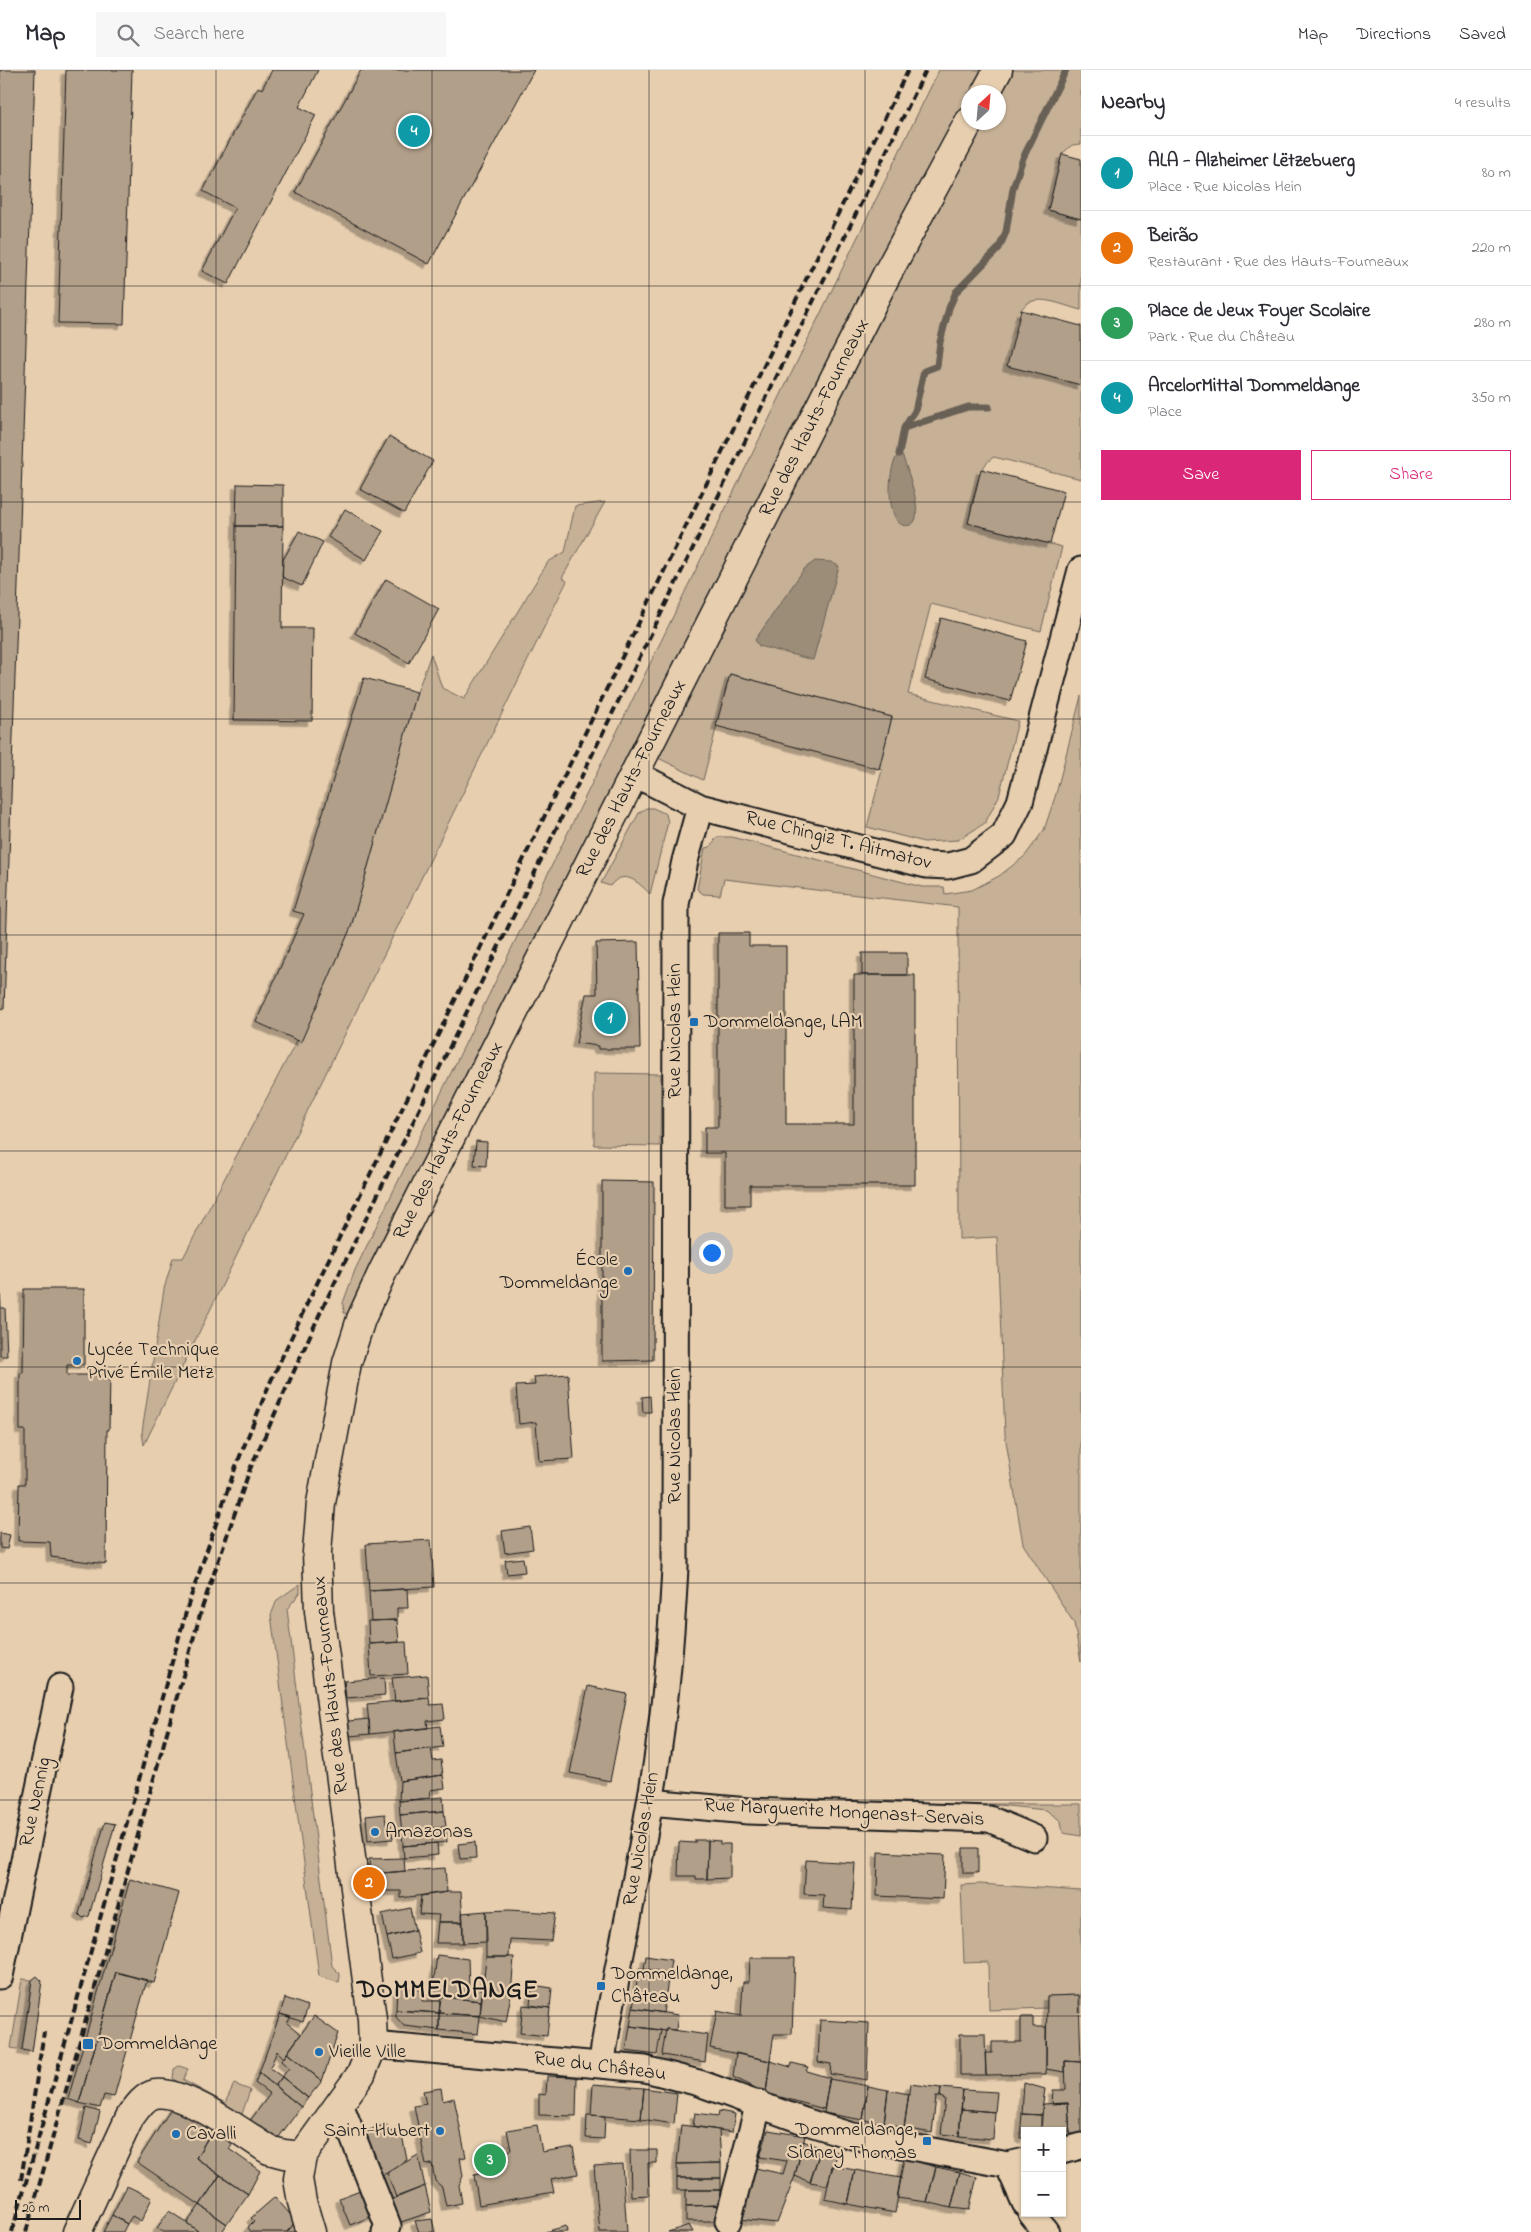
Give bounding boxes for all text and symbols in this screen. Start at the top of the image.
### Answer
search box [96,12,446,57]
text: Map [25,17,66,52]
icon: search [114,21,142,49]
text: Search here [154,21,245,48]
text: Map [1298,22,1328,48]
text: Directions [1356,22,1431,48]
text: Saved [1459,22,1506,48]
north arrow [961,85,1006,130]
text: Nearby [1101,88,1165,118]
text: 4 results [1455,91,1511,115]
pin: 4 [398,112,430,150]
text: ALA - Alzheimer Lëtzebuerg [1148,148,1355,175]
text: 1 [1114,161,1120,185]
text: 80 m [1482,161,1511,185]
text: Place · Rue Nicolas Hein [1148,175,1302,199]
text: Beirão [1148,223,1198,250]
text: 2 [1113,236,1121,260]
text: 220 m [1472,236,1511,260]
text: Restaurant · Rue des Hauts-Fourneaux [1148,250,1409,274]
text: Place de Jeux Foyer Scolaire [1148,298,1370,325]
text: 3 [1114,311,1120,335]
text: 280 m [1474,311,1511,335]
street label: Rue des Hauts-Fourneaux [752,314,878,522]
text: Park · Rue du Château [1148,325,1295,349]
text: ArcelorMittal Dommeldange [1148,373,1360,400]
text: 4 [1114,386,1120,410]
text: 350 m [1472,386,1511,410]
text: Place [1148,400,1182,424]
button: Save [1101,450,1301,500]
button: Share [1311,450,1511,500]
street label: Rue des Hauts-Fourneaux [569,675,695,883]
street label: Rue Chingiz T. Aitmatov [742,804,934,879]
street label: Rue Nicolas Hein [661,963,690,1099]
pin: 1 [594,999,626,1037]
place label: Dommeldange, LAM [703,1008,863,1038]
marker: Dommeldange, LAM [688,1016,700,1028]
street label: Rue des Hauts-Fourneaux [386,1037,512,1245]
your location [699,1240,725,1266]
place label: École Dommeldange [499,1246,618,1299]
marker: École Dommeldange [622,1265,634,1277]
place label: Lycée Technique Privé Émile Metz [87,1336,219,1388]
marker: Lycée Technique Privé Émile Metz [71,1355,83,1367]
street label: Rue Nicolas Hein [661,1368,690,1504]
street label: Rue des Hauts-Fourneaux [305,1575,357,1795]
street label: Rue Nennig [12,1754,61,1850]
street label: Rue Nicolas Hein [616,1770,668,1908]
street label: Rue Marguerite Mongenast-Servais [703,1791,985,1836]
place label: Amazonas [385,1818,473,1847]
marker: Amazonas [369,1826,381,1838]
pin: 2 [353,1864,385,1902]
place label: Dommeldange, Château [610,1960,733,2012]
district label: DOMMELDANGE [356,1973,539,2009]
marker: Dommeldange, Château [595,1980,607,1992]
place label: Dommeldange [98,2030,217,2060]
marker: Dommeldange [81,2037,95,2051]
place label: Vieille Ville [328,2038,406,2067]
street label: Rue du Château [532,2044,668,2090]
marker: Vieille Ville [313,2046,325,2058]
place label: Dommeldange, Sidney Thomas [787,2116,917,2168]
place label: Saint-Hubert [323,2117,430,2146]
place label: Cavalli [186,2120,237,2149]
marker: Saint-Hubert [434,2125,446,2137]
map controls [1021,2127,1066,2217]
button: + [1021,2127,1066,2172]
marker: Cavalli [170,2128,182,2140]
marker: Dommeldange, Sidney Thomas [921,2135,933,2147]
pin: 3 [474,2141,506,2179]
button: − [1021,2172,1066,2217]
scale bar [15,2197,81,2220]
text: 20 m [22,2198,49,2219]

